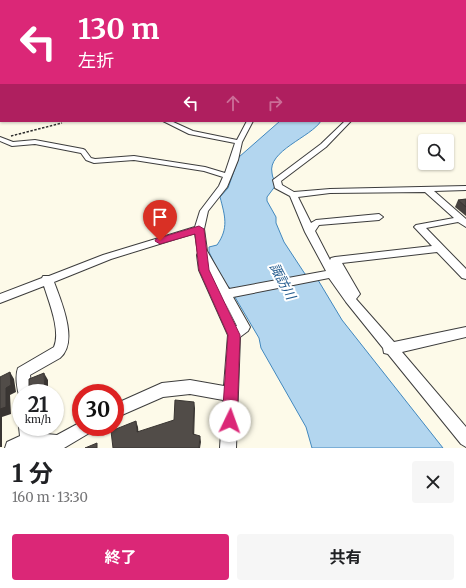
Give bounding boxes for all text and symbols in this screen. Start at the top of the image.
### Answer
text: 130 m [78,11,160,47]
icon: left [12,16,64,68]
text: 左折 [78,49,114,72]
icon: left [180,92,202,114]
icon: ahead [222,92,244,114]
icon: right [264,92,286,114]
map controls [418,134,454,170]
button: search [418,134,454,170]
pin [143,200,177,241]
icon: arrive [149,206,171,228]
water label: 諏訪川 [266,260,300,304]
speed limit sign: 30 [72,384,124,436]
text: 21 [28,392,48,417]
position arrow [209,400,251,442]
text: km/h [25,413,51,426]
text: 1 分 [12,458,53,489]
button: close [412,461,454,503]
text: 160 m · 13:30 [12,489,88,506]
button: 終了 [12,534,229,580]
button: 共有 [237,534,454,580]

